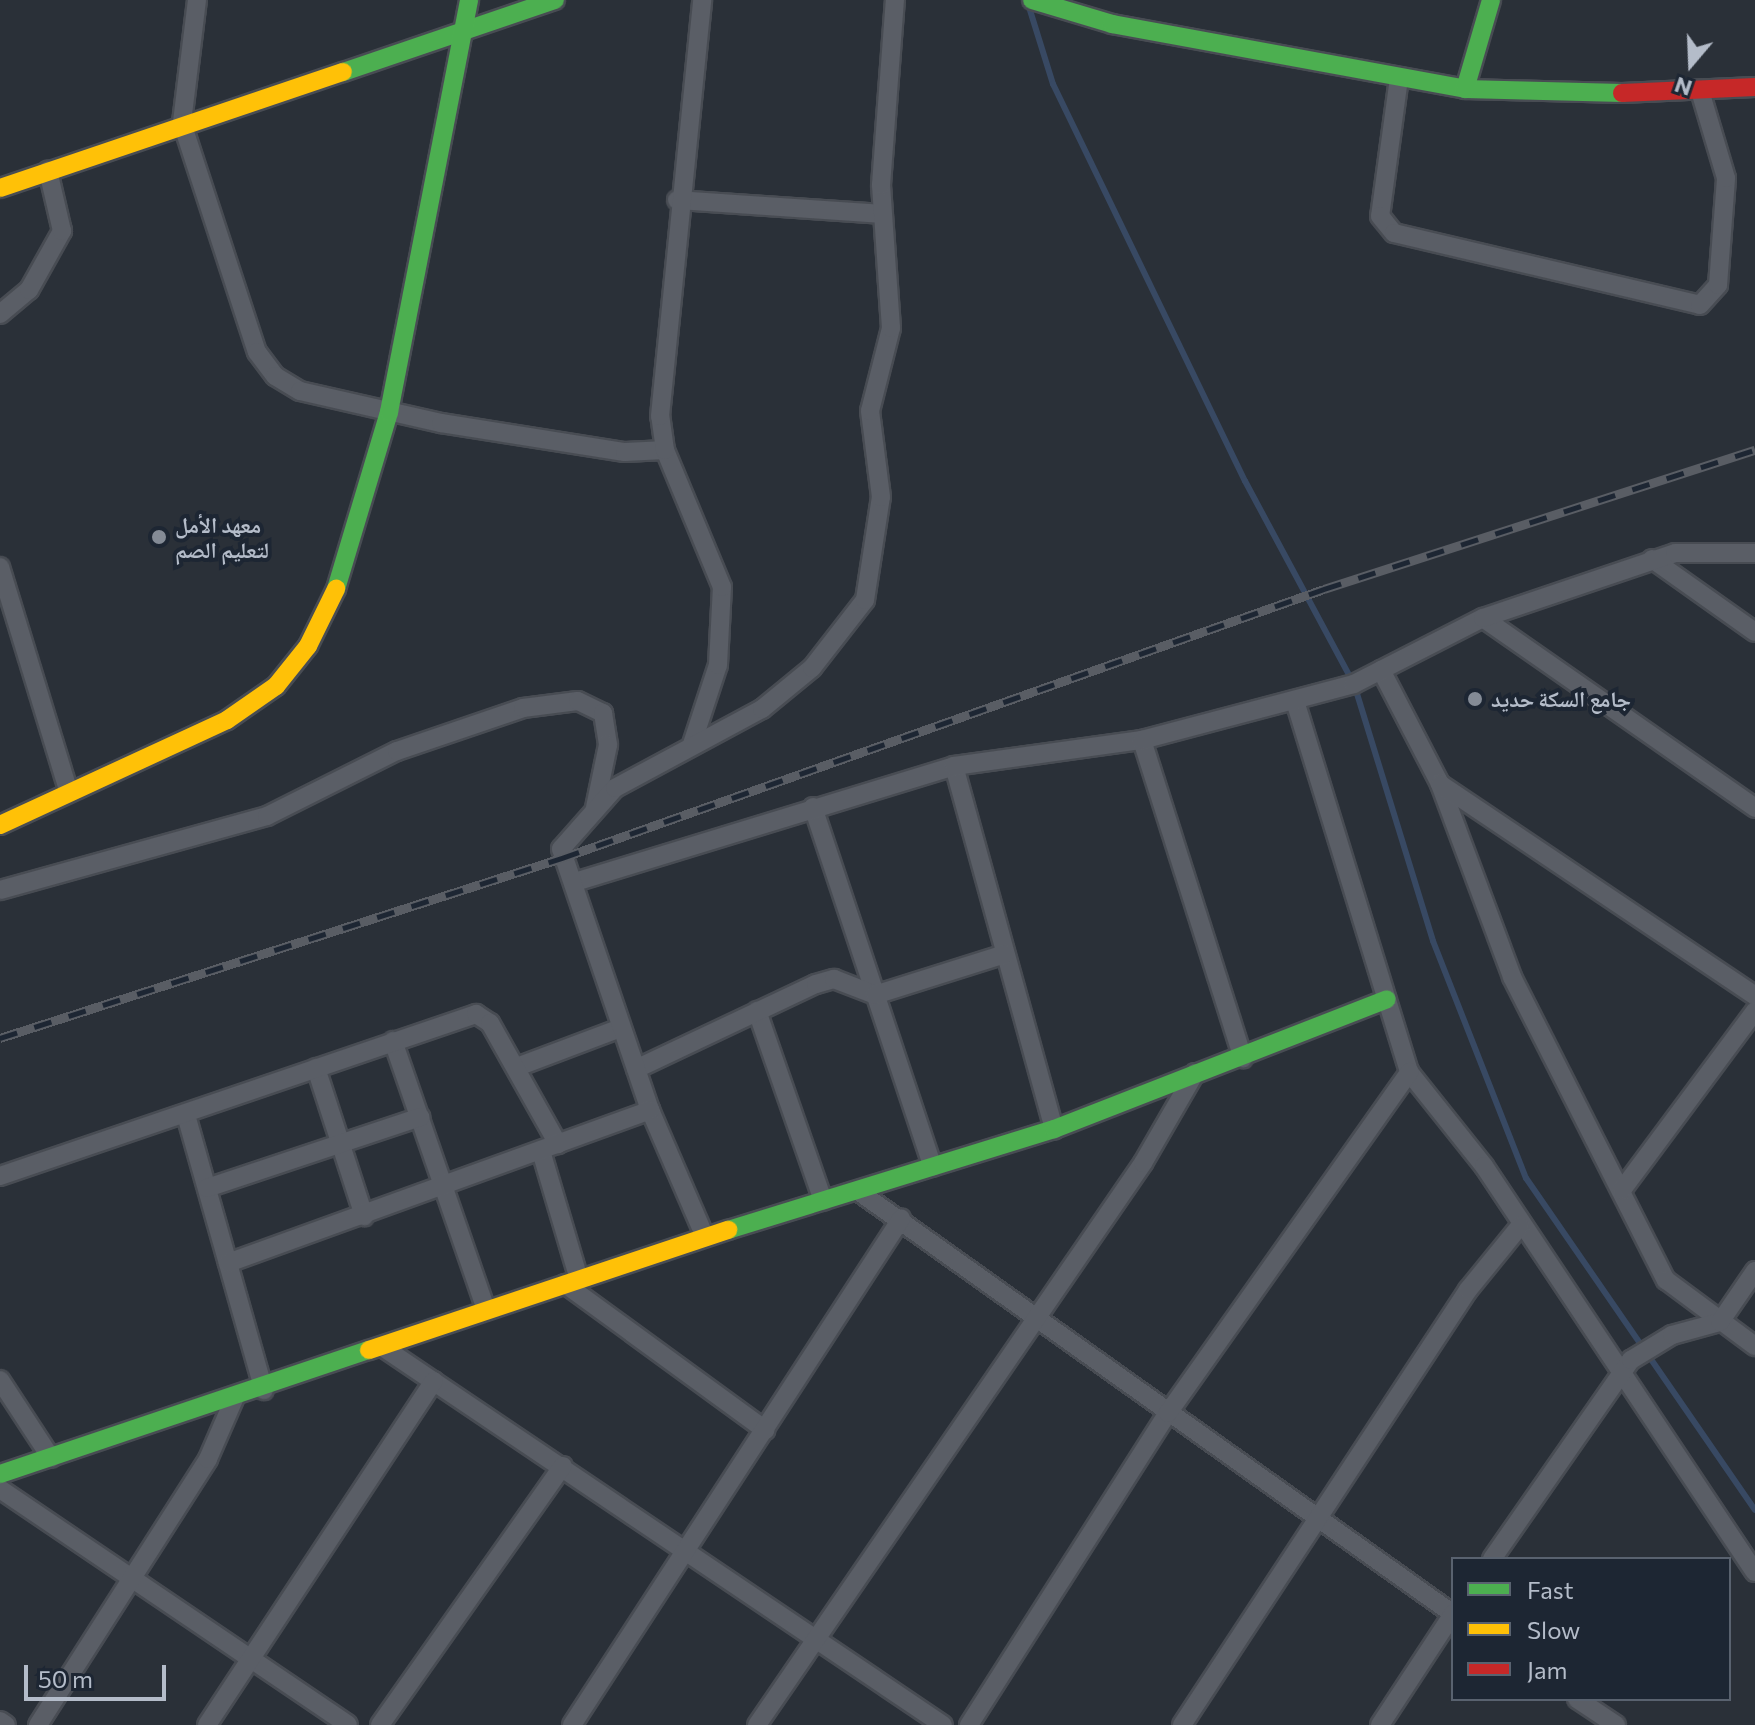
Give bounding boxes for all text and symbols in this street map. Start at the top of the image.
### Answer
north arrow [1651,24,1731,104]
text: N [1671,72,1695,103]
place label: معهد الأمل لتعليم الصم [175,511,269,562]
marker: معهد الأمل لتعليم الصم [150,528,168,546]
place label: جامع السكة حديد [1491,686,1631,712]
marker: جامع السكة حديد [1466,690,1484,708]
legend [1451,1557,1731,1701]
text: Fast [1527,1575,1574,1604]
text: Slow [1527,1615,1580,1644]
scale bar [28,1649,170,1699]
text: Jam [1527,1655,1567,1684]
text: 50 m [38,1664,93,1693]

